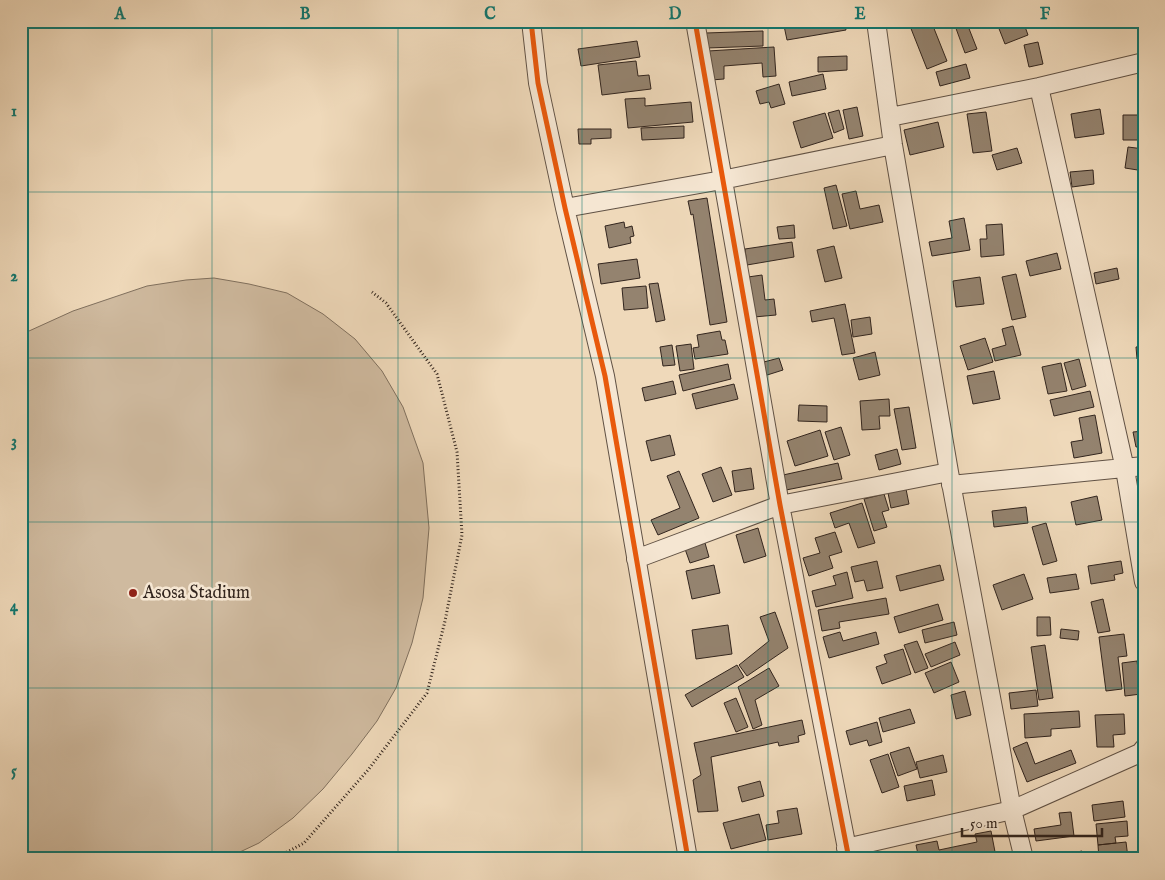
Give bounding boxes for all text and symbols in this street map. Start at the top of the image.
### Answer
text: A [114,5,127,25]
text: B [300,5,311,25]
text: C [484,5,496,25]
text: D [669,5,682,25]
text: E [854,5,866,25]
text: F [1040,5,1051,25]
text: 1 [11,102,17,122]
text: 2 [10,267,18,287]
text: 3 [11,432,17,452]
place label: Asosa Stadium [142,582,250,605]
marker: Asosa Stadium [127,587,139,599]
text: 4 [10,597,19,617]
text: 5 [11,762,17,782]
scale bar [962,805,1102,837]
text: 50 m [970,814,998,833]

